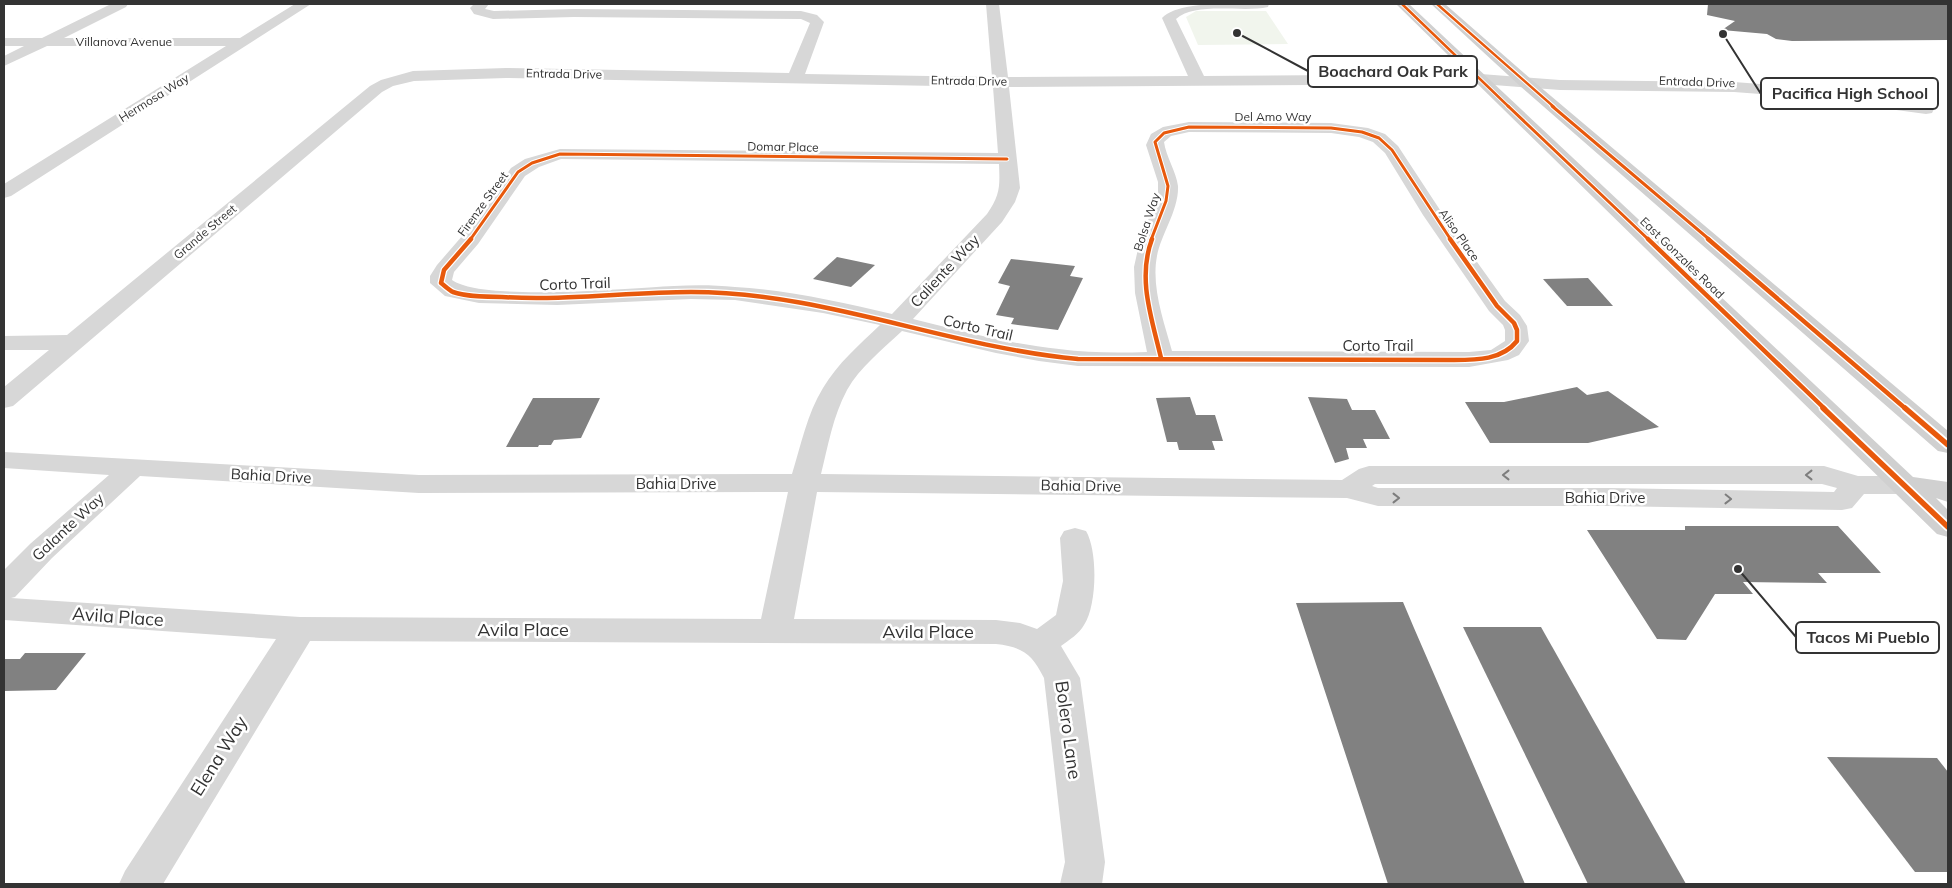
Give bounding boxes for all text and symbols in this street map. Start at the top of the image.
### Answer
street label: Villanova Avenue [76,34,172,49]
callout: Boachard Oak Park [1308,56,1477,87]
text: Boachard Oak Park [1318,61,1469,81]
street label: Entrada Drive [526,65,602,82]
street label: Hermosa Way [116,70,192,125]
street label: Entrada Drive [931,72,1007,89]
street label: Entrada Drive [1659,73,1735,90]
callout: Pacifica High School [1761,78,1938,109]
text: Pacifica High School [1772,83,1928,103]
street label: Del Amo Way [1235,109,1312,124]
street label: Domar Place [747,138,819,155]
street label: Firenze Street [454,168,511,239]
street label: Bolsa Way [1130,190,1163,253]
street label: Grande Street [170,201,239,262]
street label: Aliso Place [1436,206,1483,264]
street label: East Gonzales Road [1637,214,1728,302]
street label: Caliente Way [906,230,983,311]
street label: Corto Trail [539,273,611,294]
street label: Corto Trail [941,310,1015,345]
street label: Corto Trail [1342,336,1414,355]
street label: Bahia Drive [230,464,312,487]
one-way arrow [1502,470,1510,480]
one-way arrow [1805,470,1812,480]
street label: Bahia Drive [636,474,716,493]
street label: Bahia Drive [1040,475,1122,496]
street label: Bahia Drive [1565,488,1645,507]
street label: Galante Way [28,489,108,565]
one-way arrow [1392,493,1400,503]
one-way arrow [1724,494,1732,504]
street label: Avila Place [71,602,165,631]
street label: Avila Place [477,618,569,641]
street label: Avila Place [882,620,974,643]
callout: Tacos Mi Pueblo [1796,622,1939,653]
text: Tacos Mi Pueblo [1806,627,1930,647]
street label: Bolero Lane [1050,679,1087,781]
street label: Elena Way [185,711,252,800]

